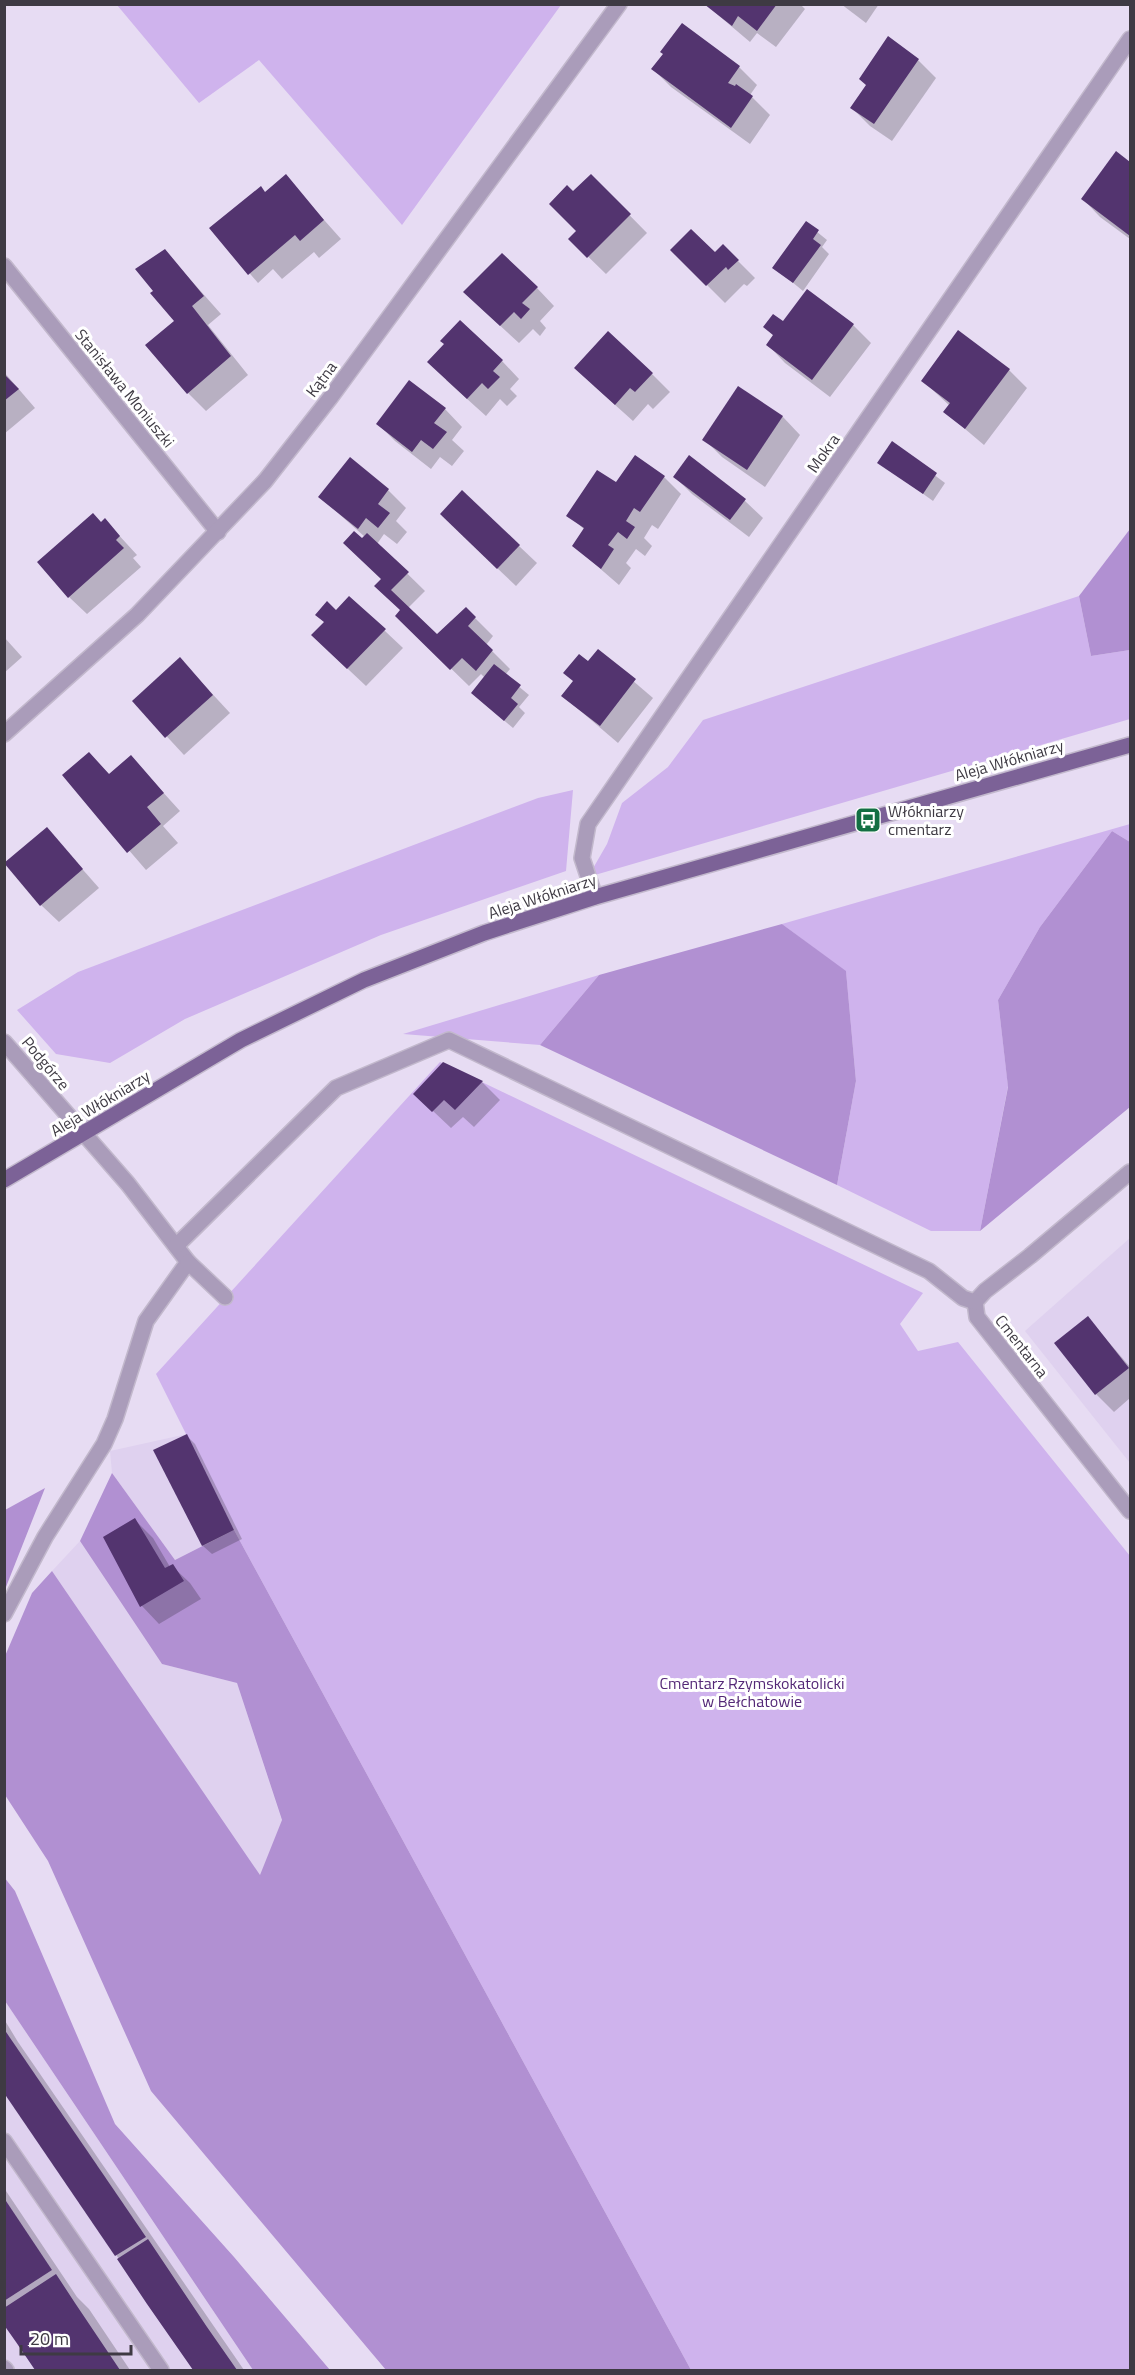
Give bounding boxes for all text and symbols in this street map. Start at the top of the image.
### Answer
street label: Stanisława Moniuszki [70,323,180,453]
street label: Kątna [300,356,342,402]
street label: Mokra [801,428,845,478]
street label: Aleja Włókniarzy [952,733,1067,787]
place label: Włókniarzy cmentarz [888,799,964,841]
bus stop icon: Włókniarzy cmentarz [853,805,883,835]
street label: Aleja Włókniarzy [485,867,599,925]
street label: Podgórze [16,1031,76,1095]
street label: Aleja Włókniarzy [46,1064,155,1142]
street label: Cmentarna [990,1309,1054,1383]
park label: Cmentarz Rzymskokatolicki w Bełchatowie [659,1671,845,1713]
scale bar [21,2318,130,2356]
text: 20 m [30,2325,69,2352]

